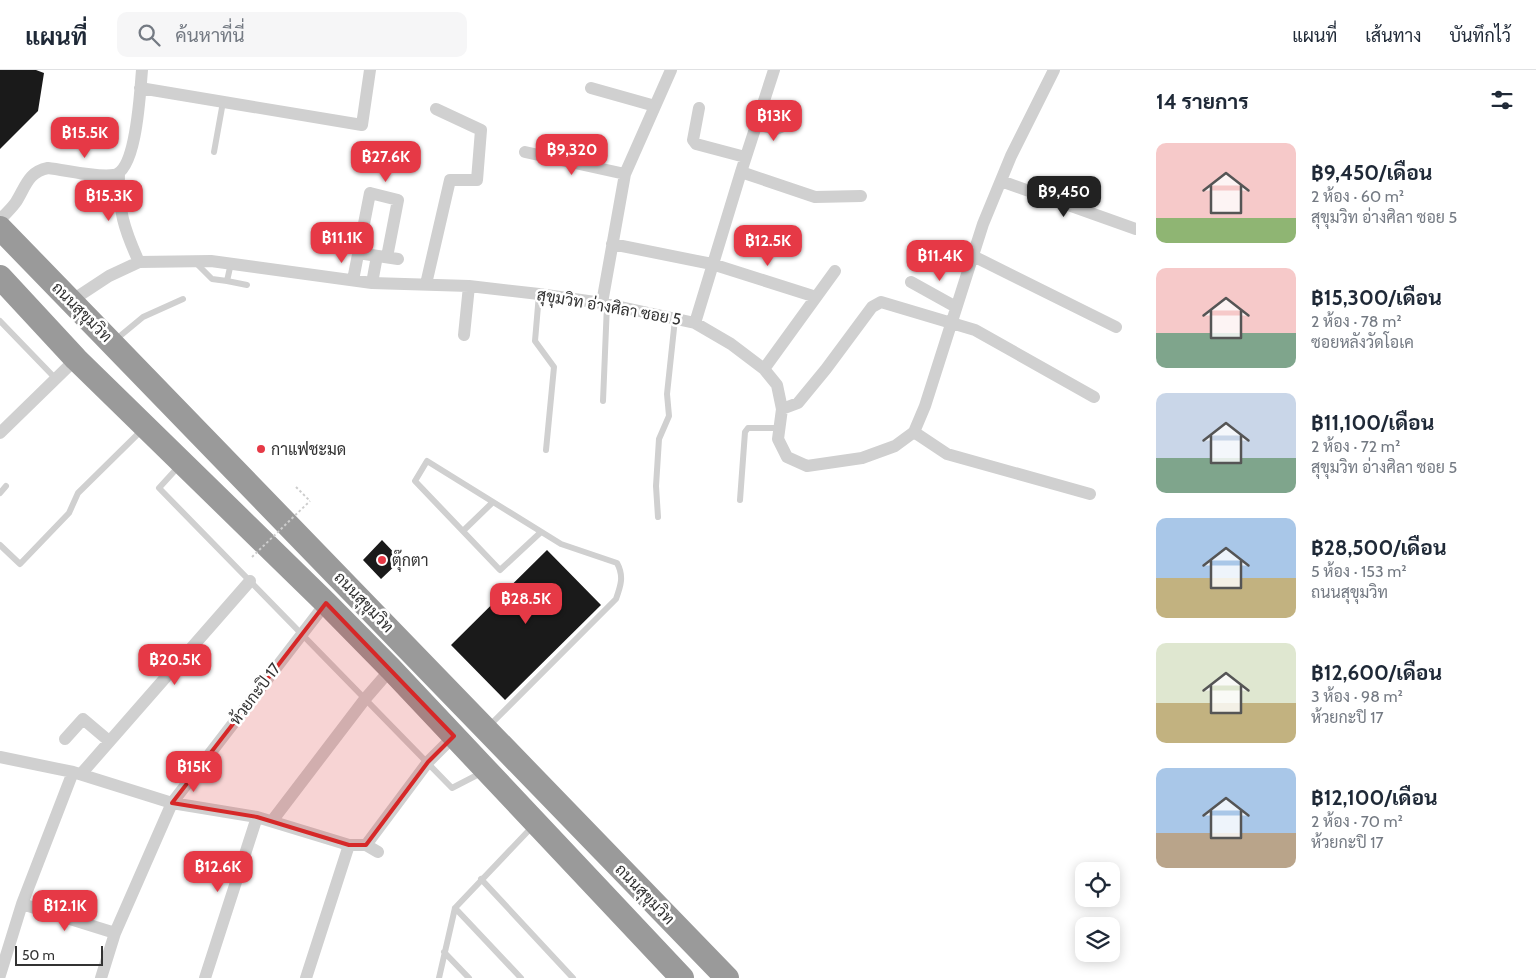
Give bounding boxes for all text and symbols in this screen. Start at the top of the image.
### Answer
search box [117,12,467,57]
icon: search [135,21,163,49]
text: แผนที่ [25,22,87,51]
text: ค้นหาที่นี่ [175,24,245,47]
text: แผนที่ [1292,25,1337,47]
text: เส้นทาง [1365,25,1421,47]
text: บันทึกไว้ [1449,25,1511,47]
icon: filters [1488,86,1516,114]
text: 14 รายการ [1156,89,1249,114]
pin: ฿13K [744,100,804,142]
text: ฿13K [757,106,791,125]
pin: ฿15.5K [44,116,126,159]
text: ฿15.5K [62,123,108,142]
pin: ฿9,320 [531,134,613,176]
pin: ฿27.6K [345,140,427,183]
text: ฿9,320 [547,140,597,159]
text: ฿27.6K [362,147,410,166]
text: ฿9,450/เดือน [1311,160,1432,185]
icon: home [1196,163,1256,223]
pin: ฿9,450 [1023,176,1105,218]
pin: ฿15.3K [68,180,150,222]
text: ฿9,450 [1038,182,1090,201]
text: ฿15.3K [86,186,132,205]
text: 2 ห้อง · 60 m² [1311,187,1404,206]
text: สุขุมวิท อ่างศิลา ซอย 5 [1311,208,1457,227]
pin: ฿11.1K [301,222,383,264]
pin: ฿12.5K [727,224,809,267]
text: ฿11.1K [322,228,362,247]
text: ฿12.5K [745,231,791,250]
pin: ฿11.4K [899,240,981,282]
text: ฿11.4K [918,246,962,265]
street label: ถนนสุขุมวิท [47,278,116,347]
street label: สุขุมวิท อ่างศิลา ซอย 5 [535,284,683,331]
text: ฿15,300/เดือน [1311,285,1442,310]
icon: home [1196,288,1256,348]
text: 2 ห้อง · 78 m² [1311,312,1402,331]
text: ซอยหลังวัดโอเค [1311,333,1414,352]
text: ฿11,100/เดือน [1311,410,1434,435]
icon: home [1196,413,1256,473]
text: 2 ห้อง · 72 m² [1311,437,1400,456]
place label: กาแฟชะมด [271,440,346,459]
marker: กาแฟชะมด [255,443,267,455]
text: สุขุมวิท อ่างศิลา ซอย 5 [1311,458,1457,477]
text: ฿28,500/เดือน [1311,535,1447,560]
icon: home [1196,538,1256,598]
place label: ตุ๊กตา [392,549,428,572]
marker: ตุ๊กตา [376,554,388,566]
text: 5 ห้อง · 153 m² [1311,562,1407,581]
street label: ถนนสุขุมวิท [329,568,398,638]
pin: ฿28.5K [485,582,567,625]
text: ถนนสุขุมวิท [1311,583,1388,602]
text: ฿28.5K [501,589,551,608]
pin: ฿20.5K [134,644,216,686]
text: ฿20.5K [149,650,201,669]
street label: ห้วยกะปิ 17 [225,659,284,729]
text: ฿12,600/เดือน [1311,660,1442,685]
icon: home [1196,663,1256,723]
text: 3 ห้อง · 98 m² [1311,687,1403,706]
text: ห้วยกะปิ 17 [1311,708,1384,727]
pin: ฿15K [164,750,224,793]
text: ฿15K [177,757,211,776]
text: ฿12,100/เดือน [1311,785,1438,810]
icon: home [1196,788,1256,848]
text: 2 ห้อง · 70 m² [1311,812,1403,831]
text: ห้วยกะปิ 17 [1311,833,1384,852]
pin: ฿12.6K [177,850,259,893]
text: ฿12.6K [195,857,241,876]
street label: ถนนสุขุมวิท [610,860,679,930]
map controls [1075,862,1120,962]
button: locate [1075,862,1120,907]
pin: ฿12.1K [24,890,106,932]
text: ฿12.1K [43,896,87,915]
button: layers [1075,917,1120,962]
scale bar [15,943,102,966]
text: 50 m [22,946,55,964]

